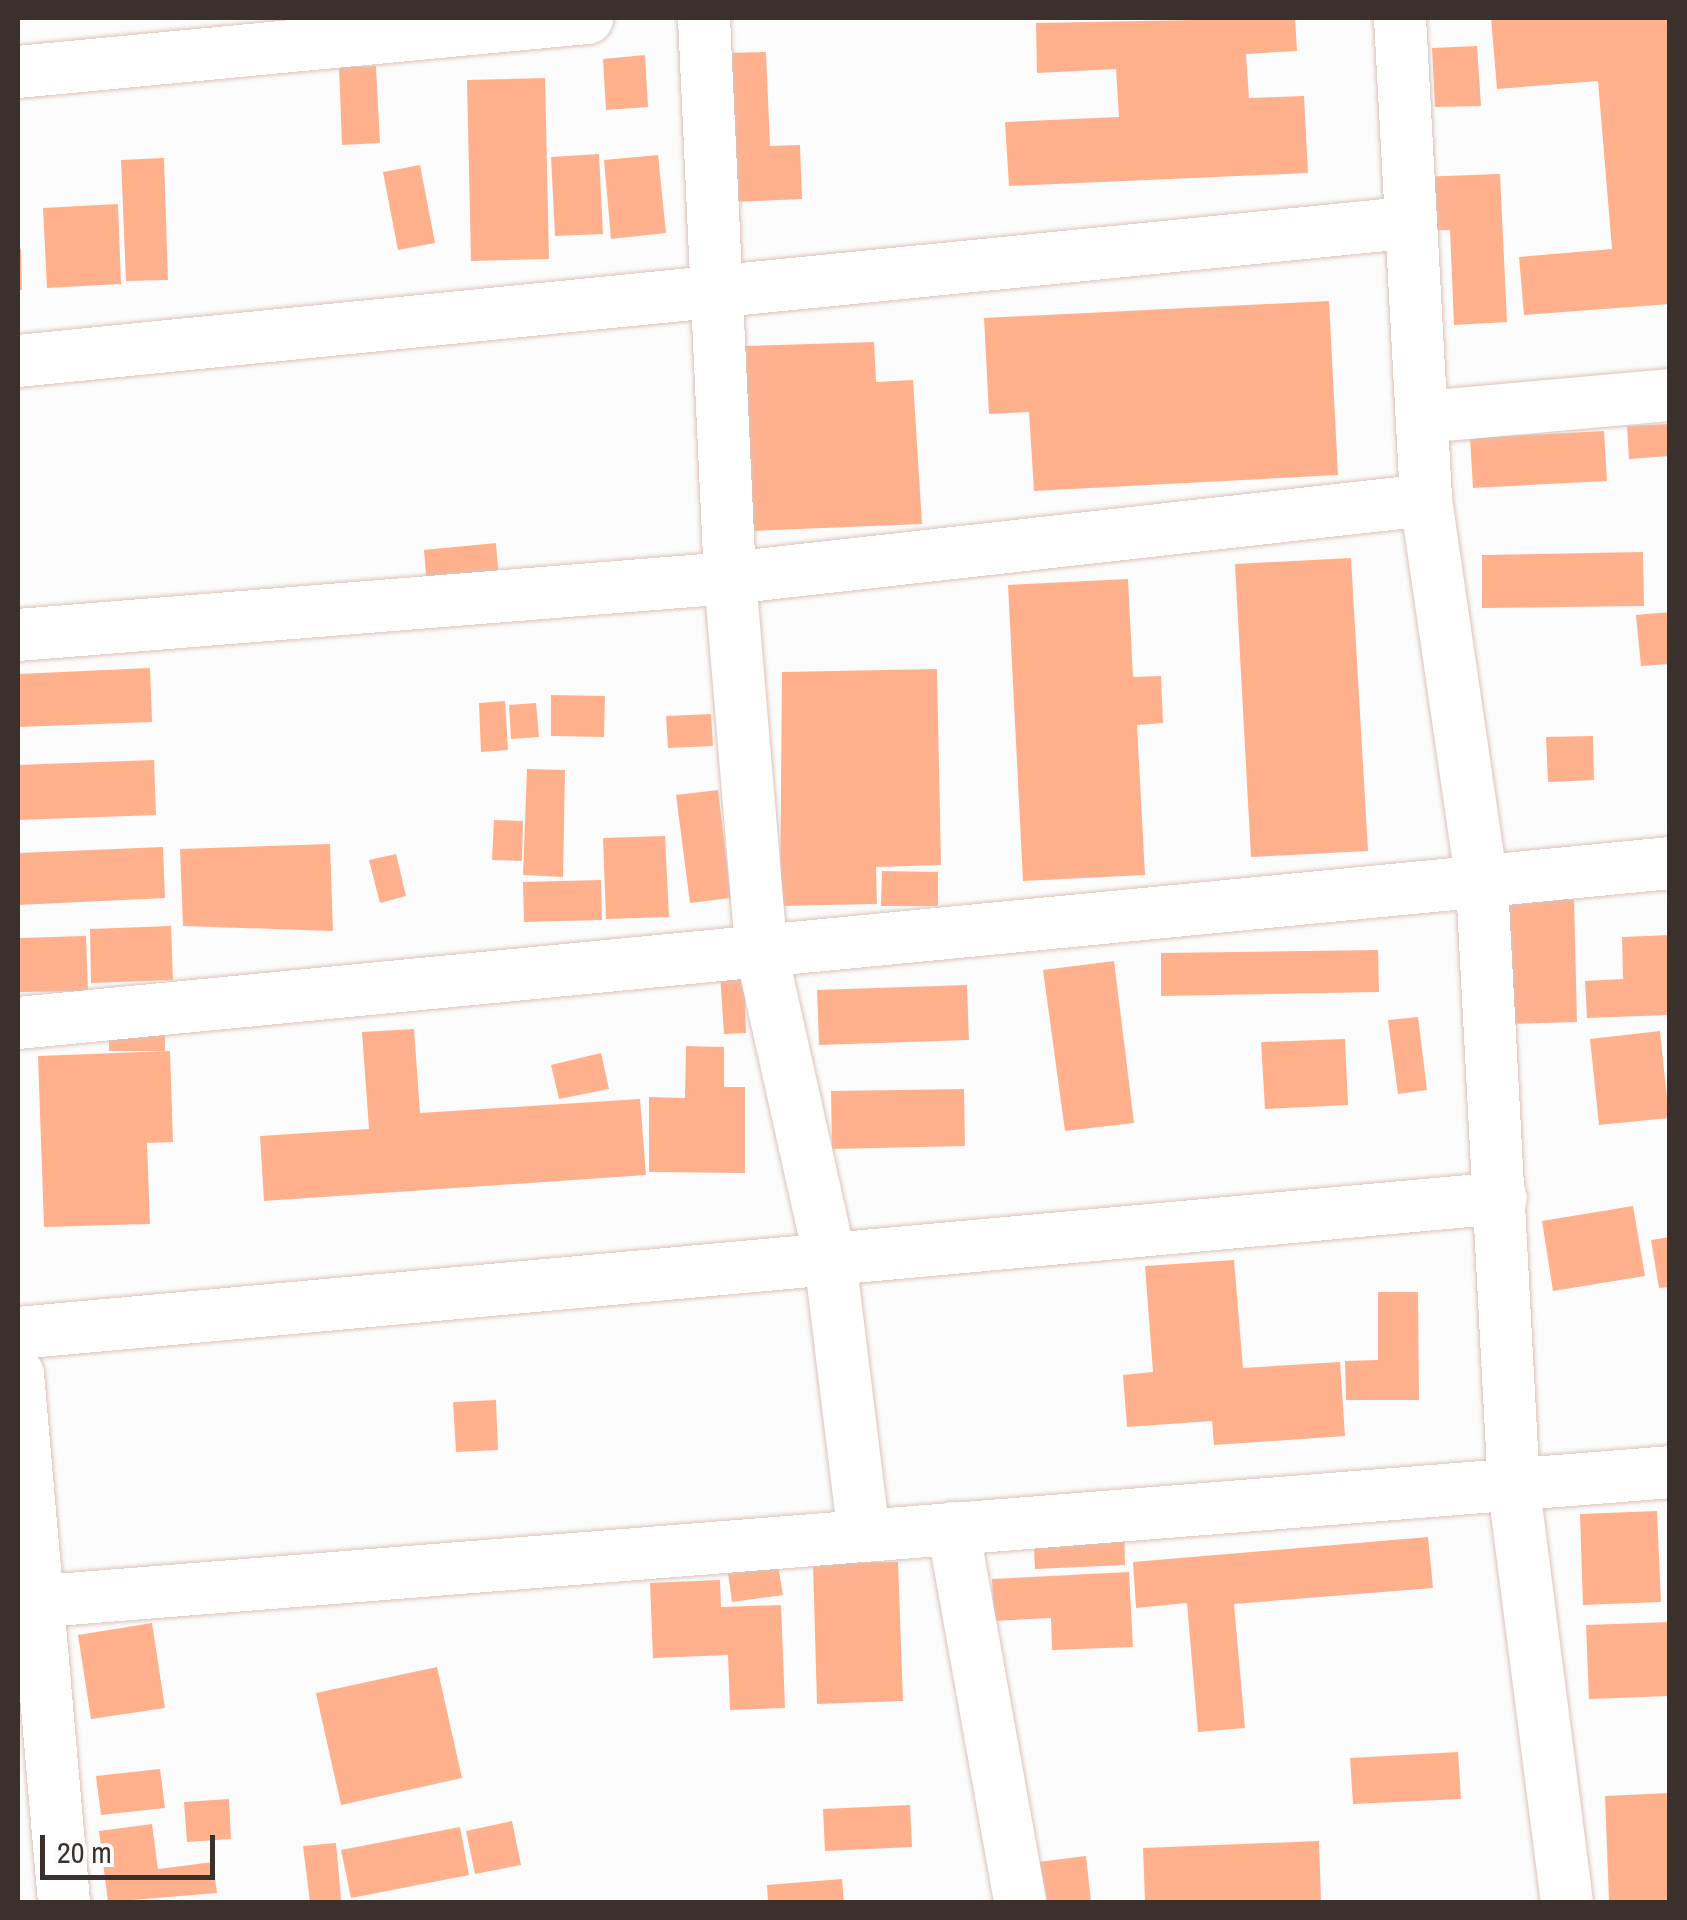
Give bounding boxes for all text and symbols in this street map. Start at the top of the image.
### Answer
scale bar [45,1815,220,1877]
text: 20 m [57,1832,112,1872]

